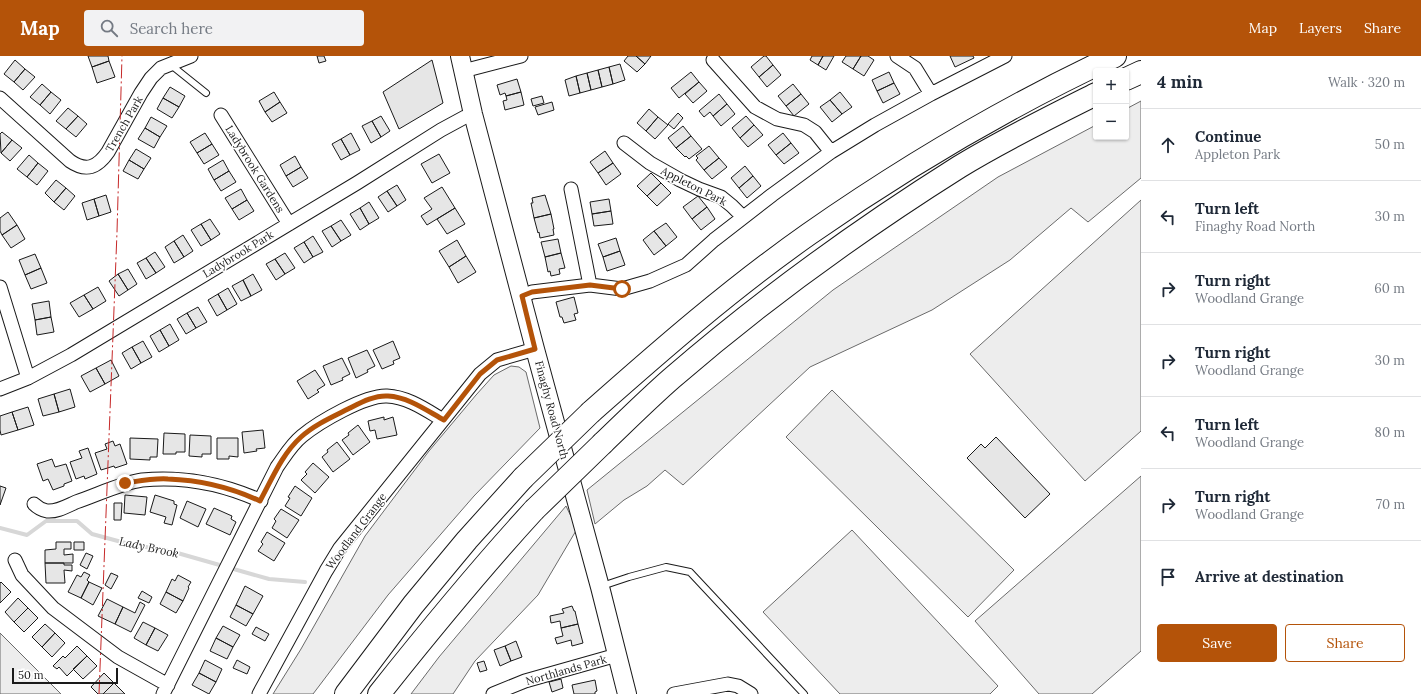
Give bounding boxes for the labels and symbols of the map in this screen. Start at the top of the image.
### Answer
street label: Trench Park [102,93,146,155]
street label: Ladybrook Gardens [222,123,288,215]
street label: Appleton Park [658,163,729,209]
street label: Ladybrook Park [200,227,276,281]
route start [613,280,631,298]
street label: Finaghy Road North [532,359,572,461]
route end [116,474,134,492]
street label: Woodland Grange [323,490,389,572]
water label: Lady Brook [118,533,180,561]
street label: Northlands Park [524,652,608,688]
scale bar [12,666,118,685]

